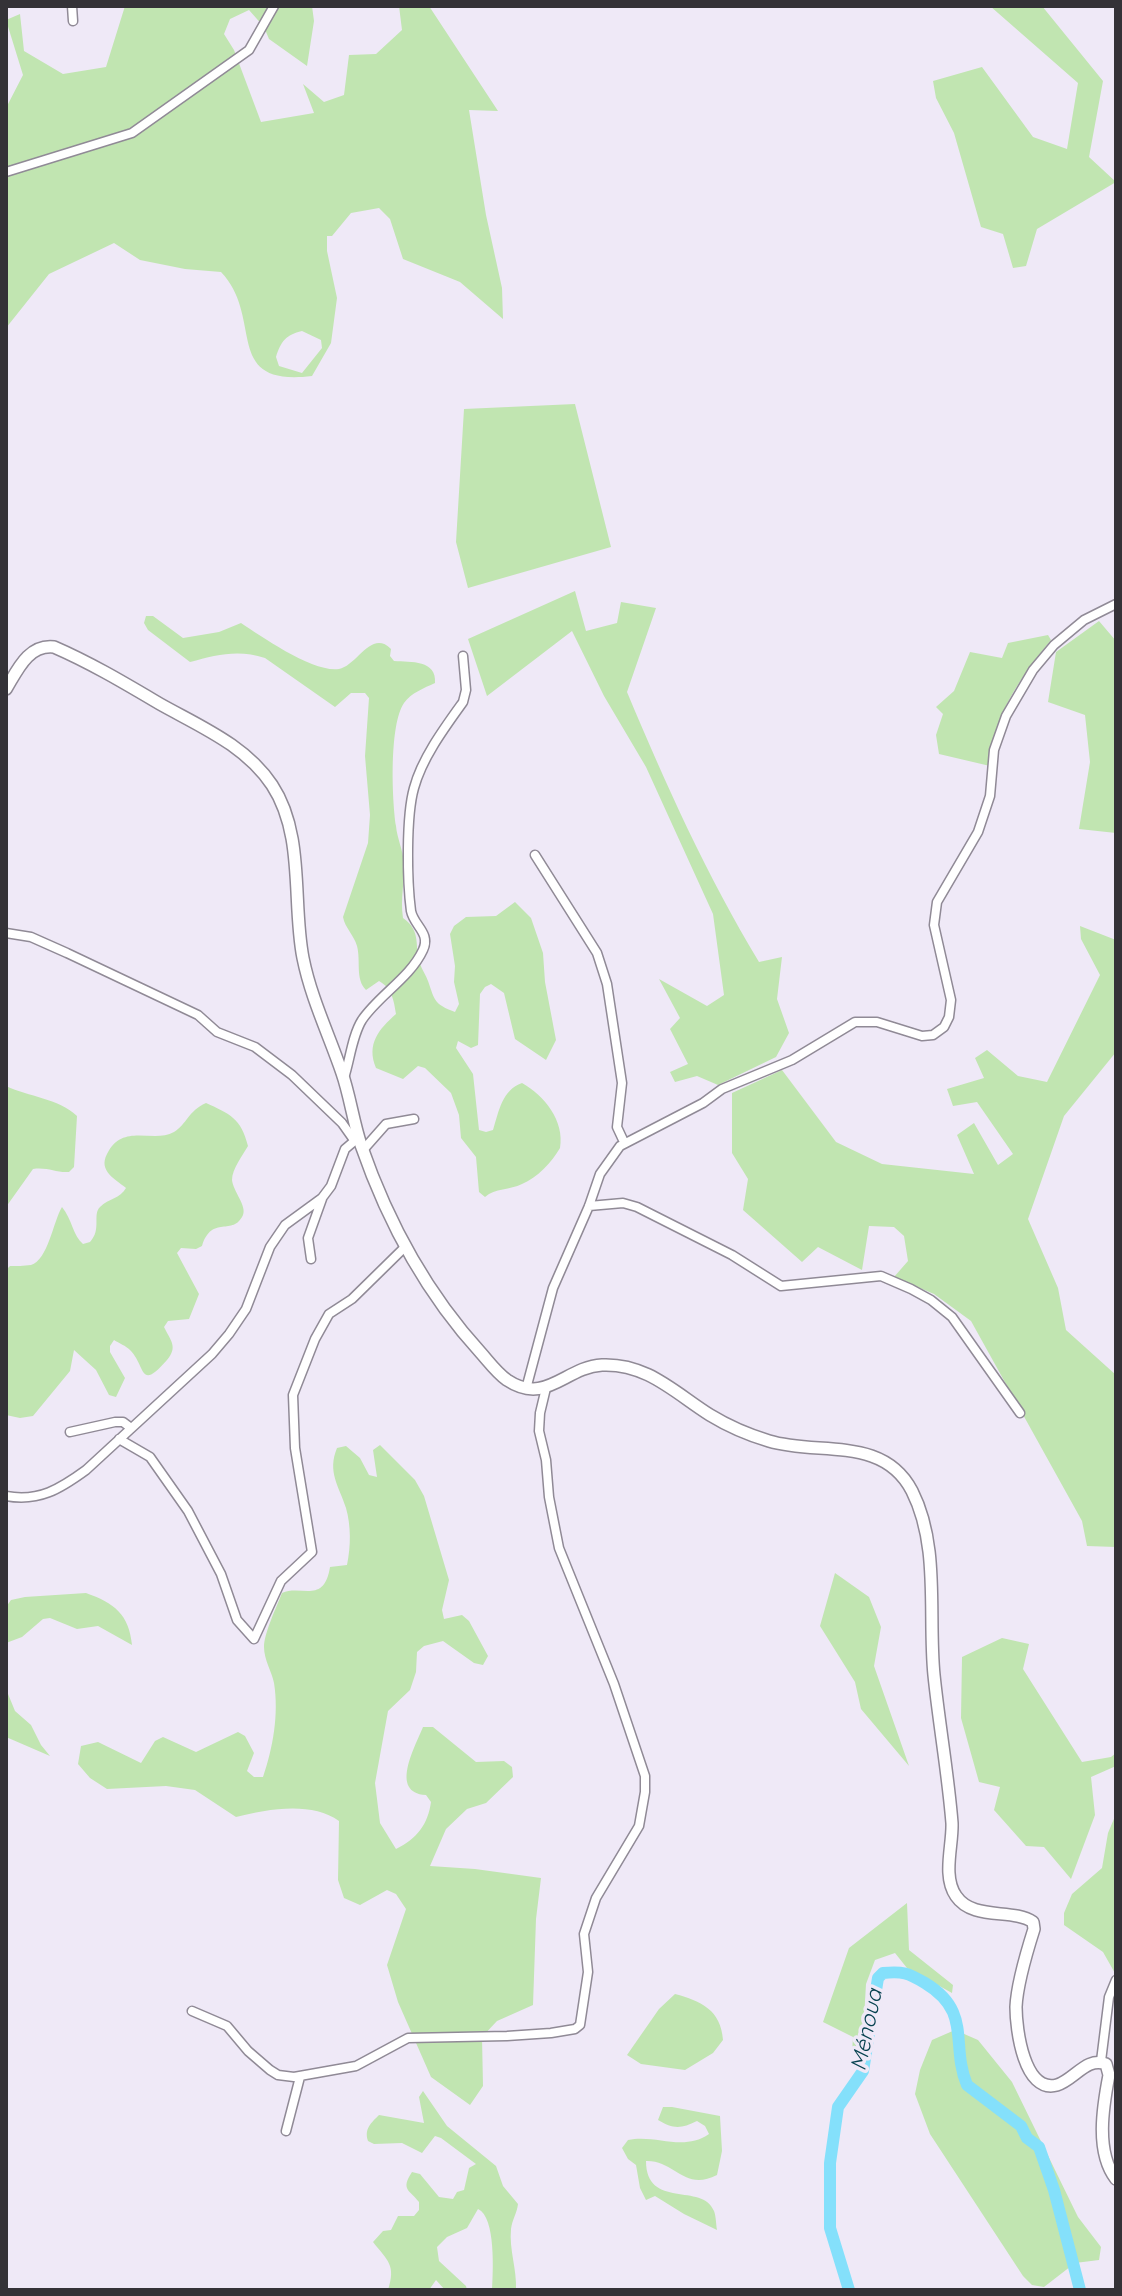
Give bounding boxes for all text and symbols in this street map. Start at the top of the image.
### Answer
water label: Ménoua [846,1987,888,2073]

